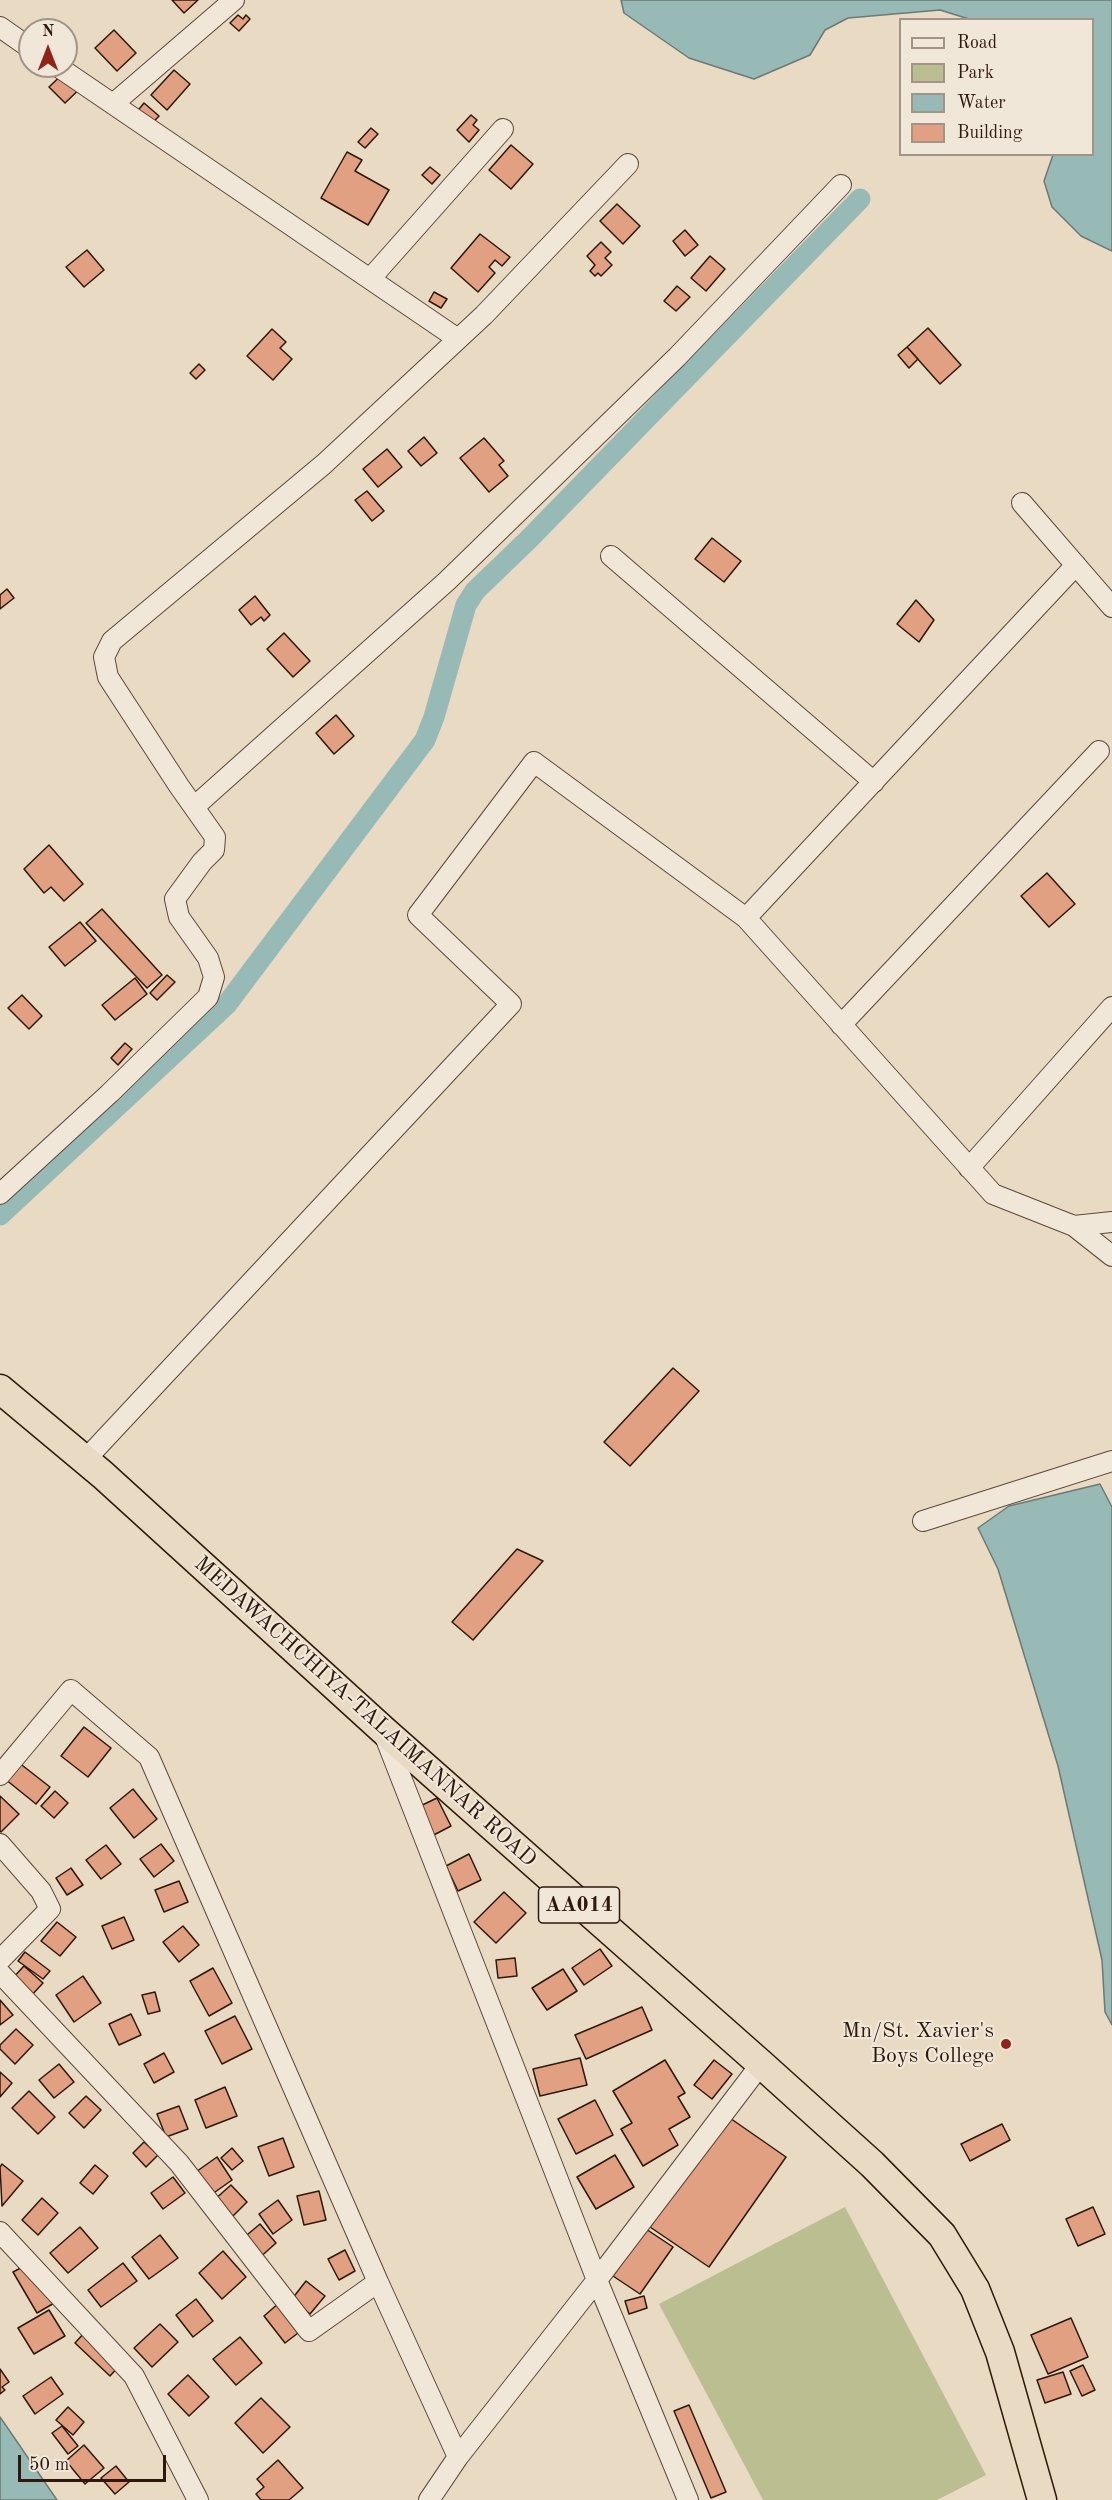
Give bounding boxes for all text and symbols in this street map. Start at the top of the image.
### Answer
north arrow [18,18,78,78]
legend [899,18,1094,156]
text: N [42,24,54,40]
text: Road [957,34,997,52]
text: Park [957,64,994,82]
text: Water [957,94,1006,112]
text: Building [957,124,1022,142]
street label: MEDAWACHCHIYA-TALAIMANNAR ROAD [188,1551,542,1873]
road number: AA014 [538,1887,620,1923]
place label: Mn/St. Xavier's Boys College [842,2018,994,2070]
marker: Mn/St. Xavier's Boys College [999,2037,1013,2051]
scale bar [21,2443,170,2481]
text: 50 m [29,2456,69,2474]

